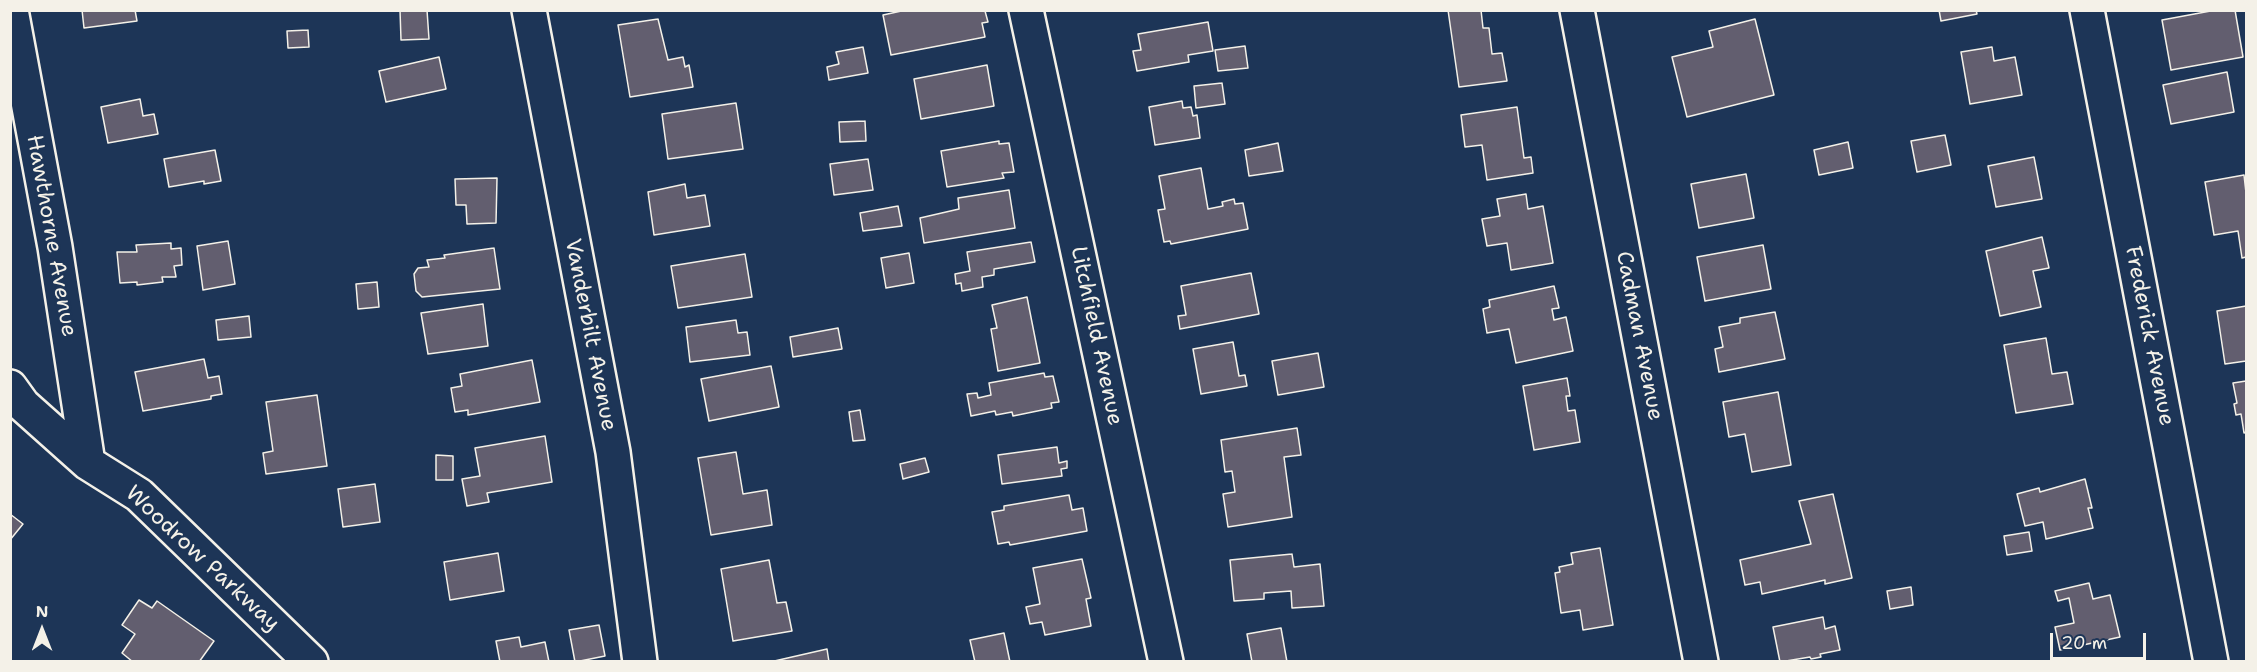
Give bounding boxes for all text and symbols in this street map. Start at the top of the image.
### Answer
street label: Hawthorne Avenue [20,133,82,339]
street label: Vanderbilt Avenue [558,237,622,433]
street label: Litchfield Avenue [1064,244,1128,428]
street label: Frederick Avenue [2119,244,2179,428]
street label: Cadman Avenue [1610,249,1668,423]
street label: Woodrow Parkway [119,481,285,637]
north arrow [12,600,72,660]
text: N [36,601,48,622]
scale bar [2053,621,2149,659]
text: 20 m [2061,631,2107,655]

